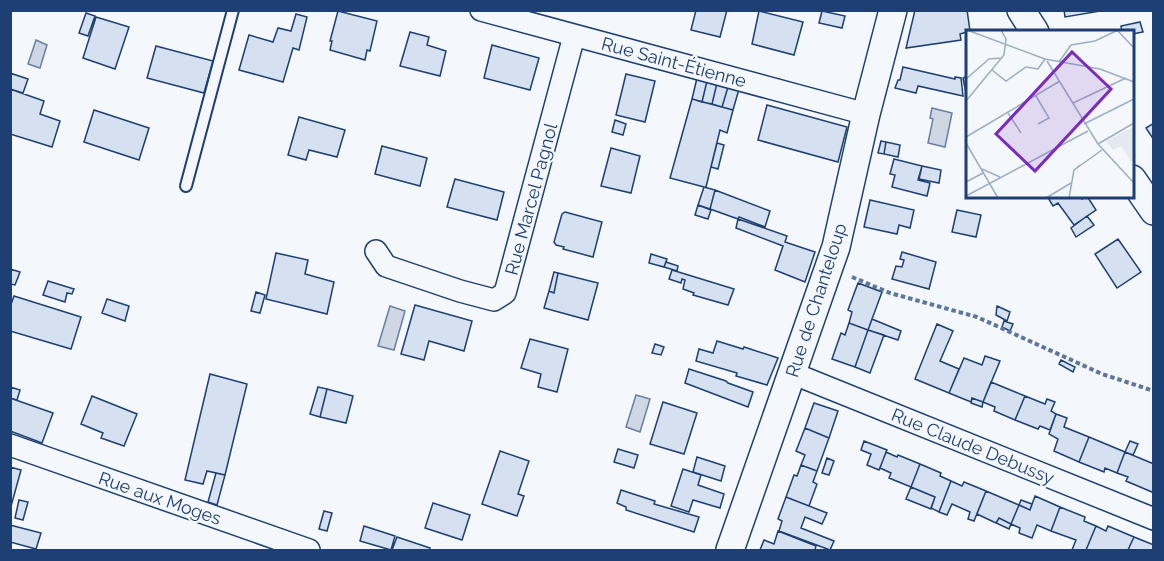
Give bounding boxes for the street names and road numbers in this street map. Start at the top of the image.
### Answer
street label: Rue Saint-Étienne [599,32,749,92]
street label: Rue Marcel Pagnol [501,121,561,277]
street label: Rue de Chanteloup [781,220,851,380]
street label: Rue Claude Debussy [889,404,1058,488]
street label: Rue aux Moges [96,467,224,529]

